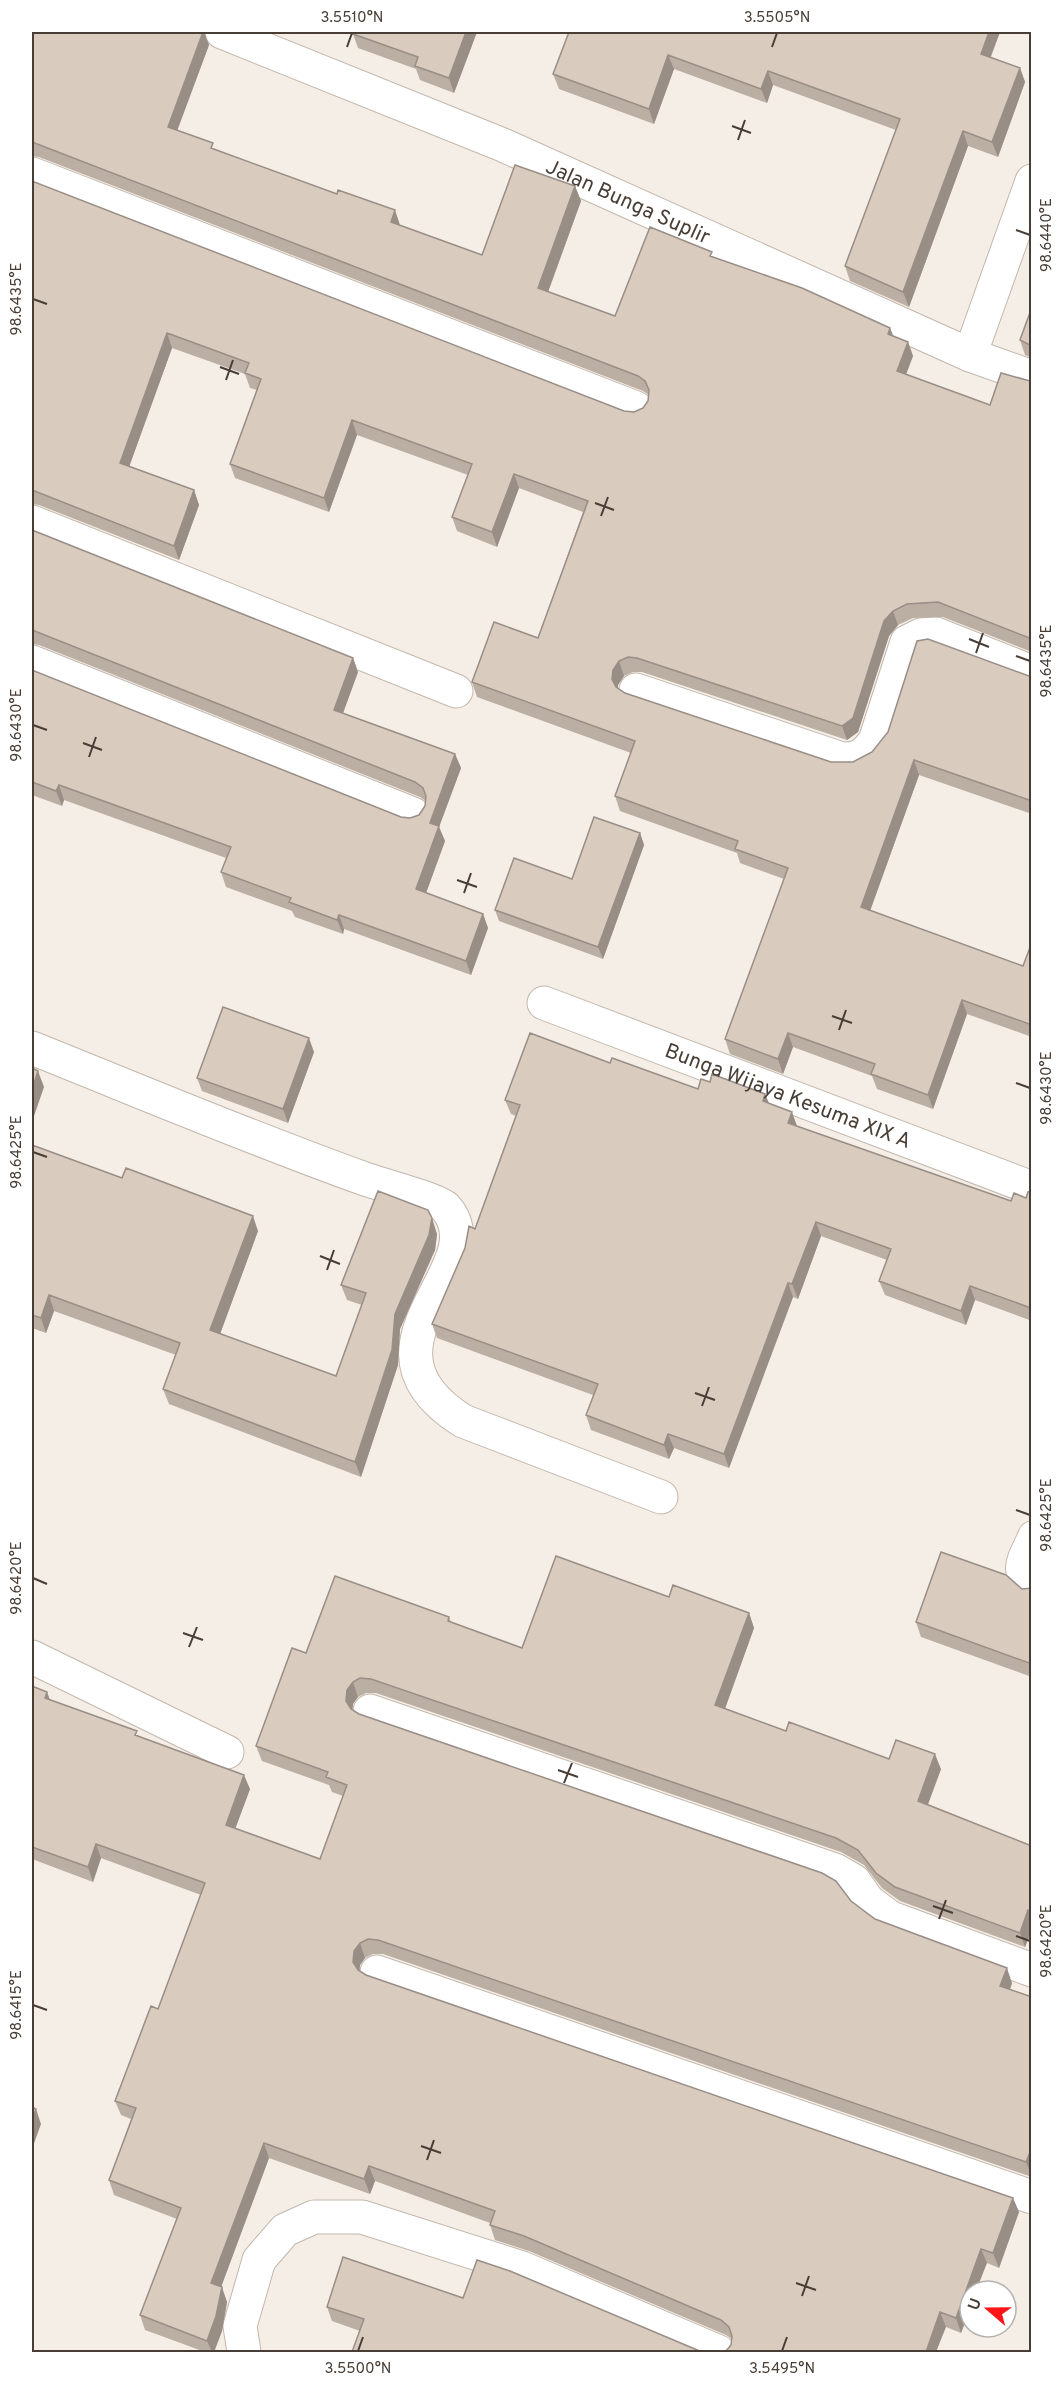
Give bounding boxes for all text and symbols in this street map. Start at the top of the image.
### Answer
text: 3.5510°N [321,9,383,28]
text: 3.5505°N [744,9,810,28]
street label: Jalan Bunga Suplir [541,154,714,251]
text: 98.6440°E [1038,198,1057,272]
text: 98.6435°E [8,262,27,336]
text: 98.6435°E [1038,624,1057,698]
text: 98.6430°E [8,688,27,762]
street label: Bunga Wijaya Kesuma XIX A [661,1038,914,1156]
text: 98.6430°E [1038,1051,1057,1125]
text: 98.6425°E [8,1115,27,1189]
text: 98.6425°E [1038,1478,1057,1552]
text: 98.6420°E [8,1541,27,1615]
text: 98.6420°E [1038,1904,1057,1978]
text: 98.6415°E [8,1970,27,2040]
north arrow [958,2279,1018,2339]
text: U [964,2296,987,2313]
text: 3.5500°N [325,2360,391,2379]
text: 3.5495°N [749,2360,815,2379]

